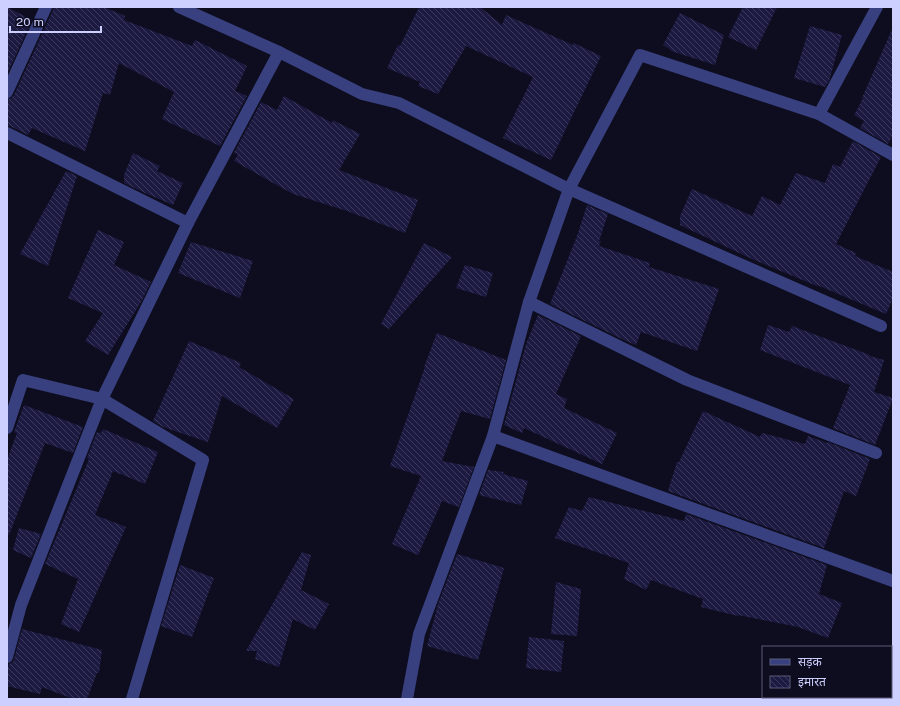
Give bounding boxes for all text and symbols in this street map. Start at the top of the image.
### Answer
scale bar [10,8,101,34]
text: 20 m [16,15,44,29]
legend [762,646,892,698]
text: सड़क [798,655,823,669]
text: इमारत [798,675,827,689]

